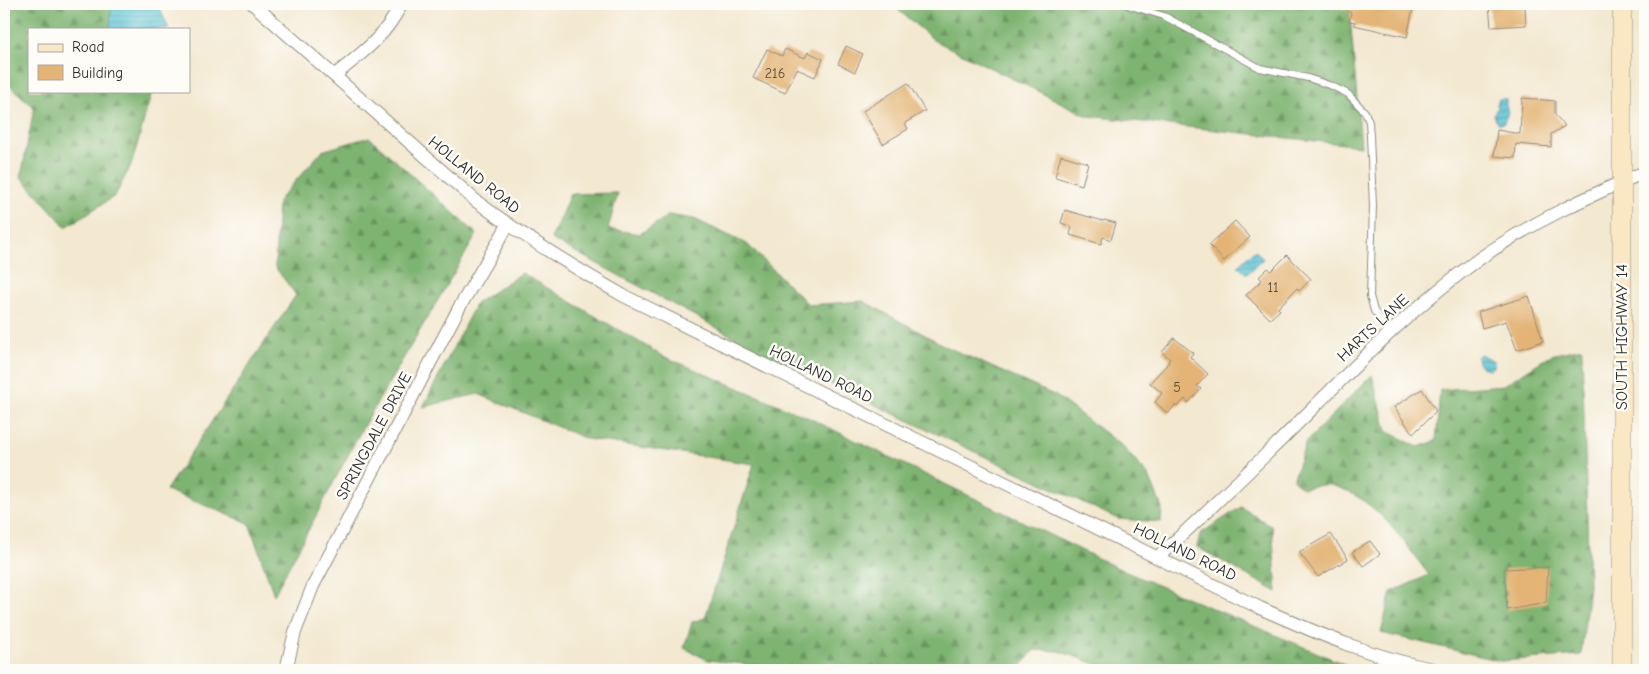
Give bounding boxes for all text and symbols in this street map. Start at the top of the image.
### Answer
legend [28,28,190,92]
text: Road [72,38,104,56]
text: Building [72,64,123,82]
house number: 216 [765,65,785,82]
street label: HOLLAND ROAD [425,133,523,217]
street label: SOUTH HIGHWAY 14 [1613,264,1631,410]
house number: 11 [1267,279,1279,296]
street label: HARTS LANE [1334,290,1412,365]
street label: HOLLAND ROAD [767,341,875,407]
street label: SPRINGDALE DRIVE [333,369,415,503]
house number: 5 [1173,379,1181,396]
street label: HOLLAND ROAD [1131,519,1239,585]

